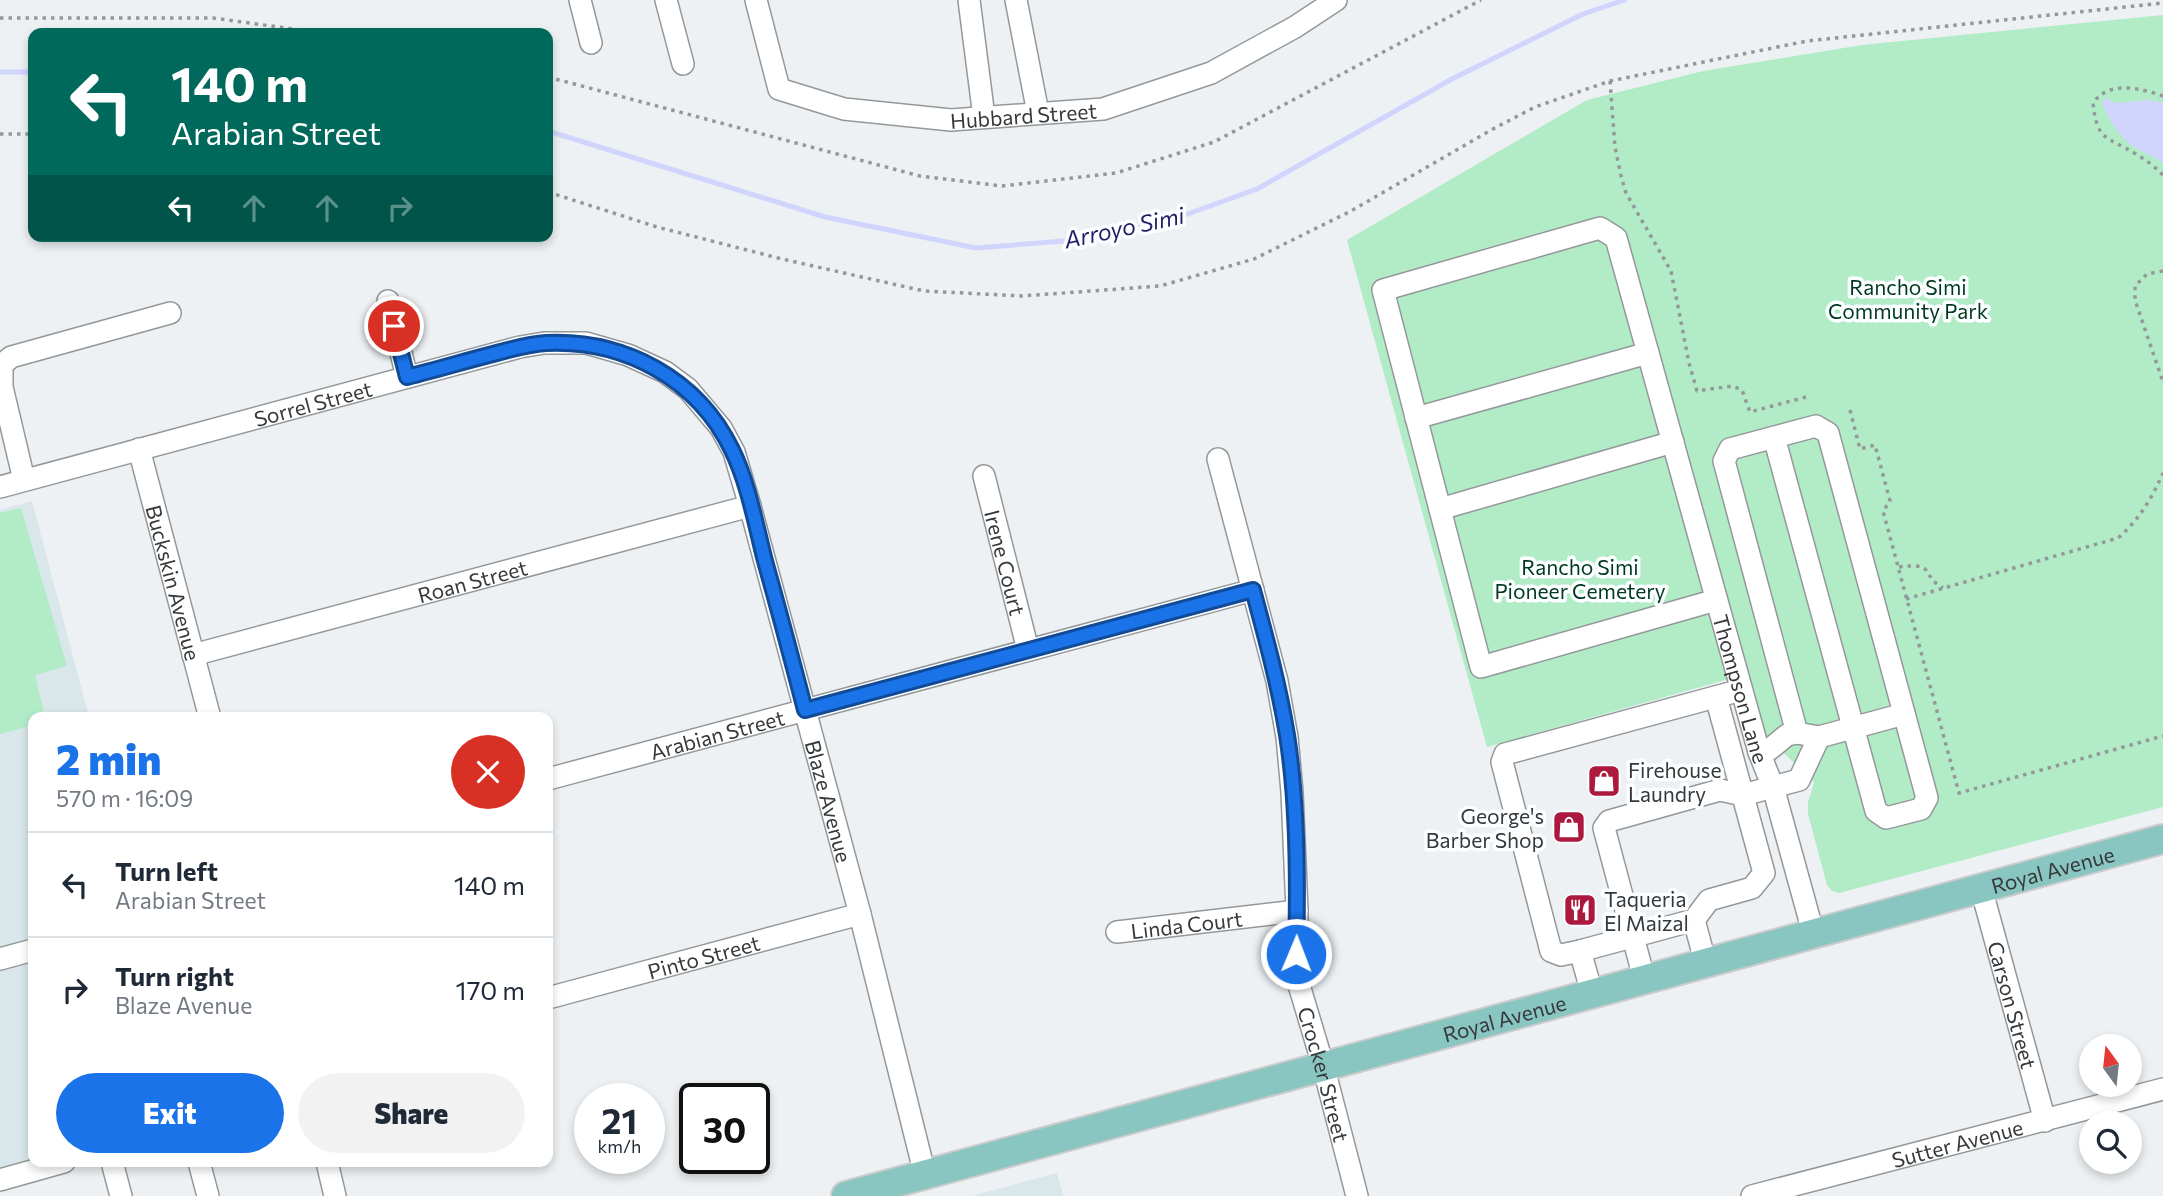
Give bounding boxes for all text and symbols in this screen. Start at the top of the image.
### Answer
text: 140 m [171,52,308,112]
icon: left [56,56,147,147]
street label: Hubbard Street [949,97,1097,133]
text: Arabian Street [171,112,381,152]
icon: left [162,189,200,227]
icon: ahead [235,189,273,227]
icon: ahead [308,189,346,227]
icon: right [381,189,419,227]
water label: Arroyo Simi [1060,200,1188,254]
park label: Rancho Simi Community Park [1828,274,1988,323]
pin [364,296,424,356]
icon: arrive [375,307,413,345]
street label: Sorrel Street [251,375,375,431]
street label: Buckskin Avenue [142,502,207,663]
street label: Irene Court [980,507,1031,618]
street label: Roan Street [415,554,530,607]
park label: Rancho Simi Pioneer Cemetery [1494,554,1666,603]
street label: Thompson Lane [1709,611,1775,766]
street label: Arabian Street [647,704,787,764]
text: 2 min [56,732,162,784]
button: close [451,735,525,809]
street label: Blaze Avenue [801,737,858,865]
place label: Firehouse Laundry [1628,757,1722,806]
shop icon: Firehouse Laundry [1585,762,1623,800]
text: 570 m · 16:09 [56,784,193,812]
place label: George's Barber Shop [1426,803,1544,852]
shop icon: George's Barber Shop [1550,808,1588,846]
street label: Royal Avenue [1988,840,2117,898]
text: Turn left [115,855,218,886]
icon: left [56,866,94,904]
text: 140 m [454,869,525,900]
text: Arabian Street [115,886,266,914]
place label: Taqueria El Maizal [1604,886,1689,935]
restaurant icon: Taqueria El Maizal [1561,891,1599,929]
street label: Linda Court [1129,905,1244,943]
position arrow [1259,917,1333,991]
street label: Pinto Street [645,929,762,983]
street label: Carson Street [1984,938,2042,1071]
text: Turn right [115,960,234,991]
icon: right [56,971,94,1009]
text: 170 m [456,974,525,1005]
street label: Royal Avenue [1440,989,1569,1046]
text: Blaze Avenue [115,991,252,1019]
street label: Crocker Street [1294,1003,1355,1144]
north arrow [2079,1034,2142,1097]
map controls [2079,1034,2142,1174]
button: Exit [56,1073,284,1153]
button: Share [298,1073,525,1153]
speed limit sign: 30 [679,1083,770,1174]
text: 21 [602,1098,637,1141]
button: search [2079,1111,2142,1174]
street label: Sutter Avenue [1889,1114,2025,1172]
text: km/h [598,1135,641,1157]

